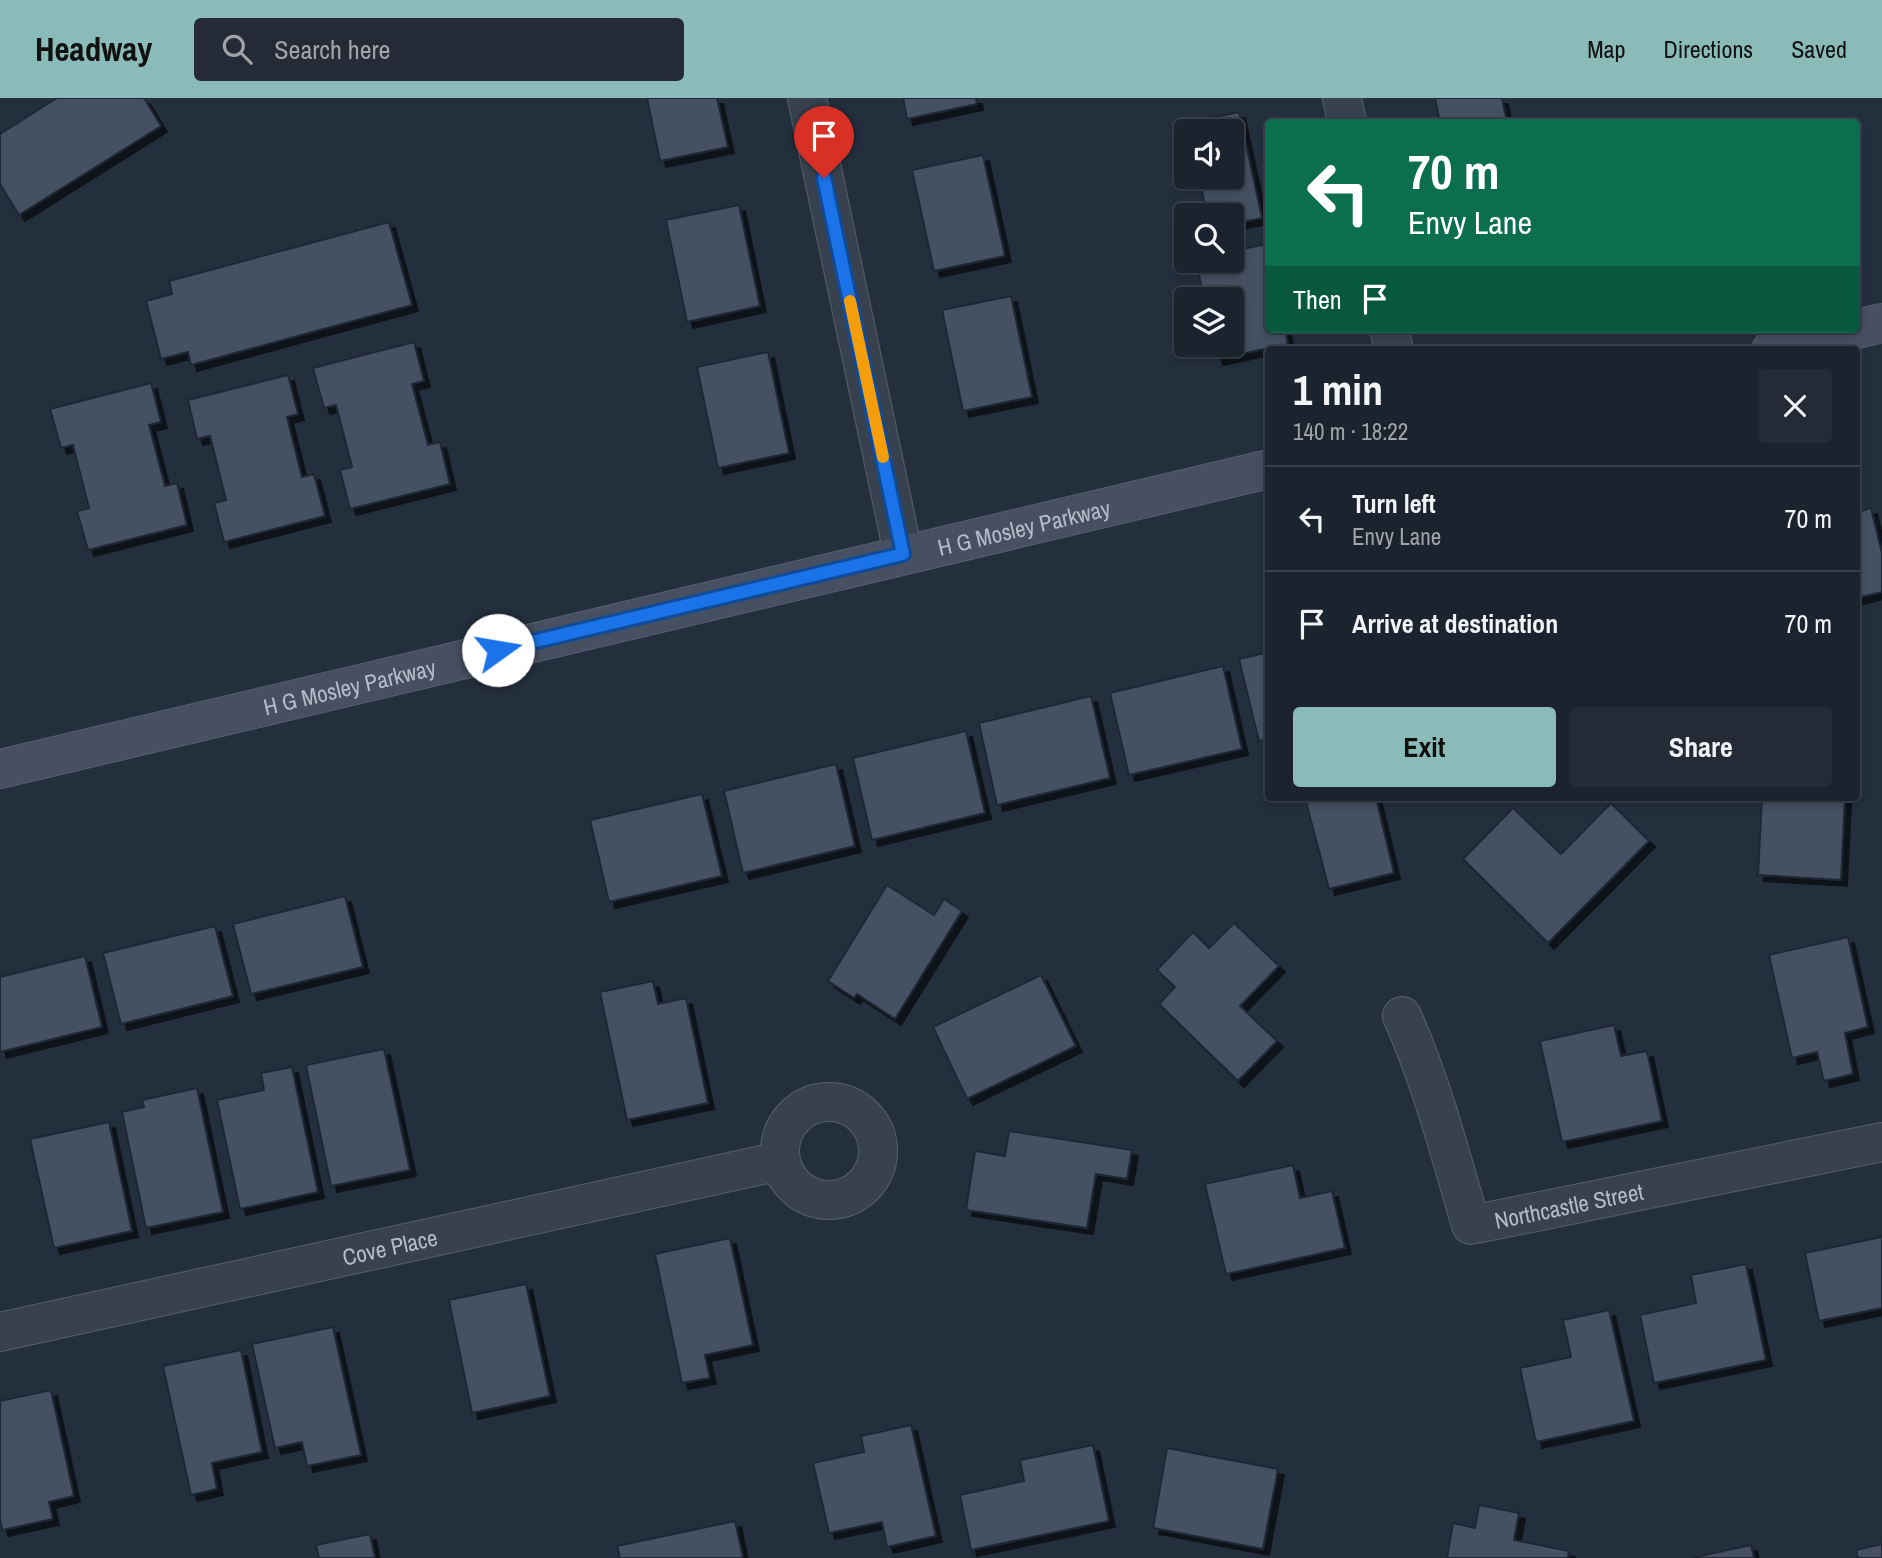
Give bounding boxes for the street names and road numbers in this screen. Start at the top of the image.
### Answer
street label: H G Mosley Parkway [934,491,1114,562]
street label: H G Mosley Parkway [260,651,439,722]
street label: Northcastle Street [1492,1175,1646,1235]
street label: Cove Place [339,1221,440,1272]

